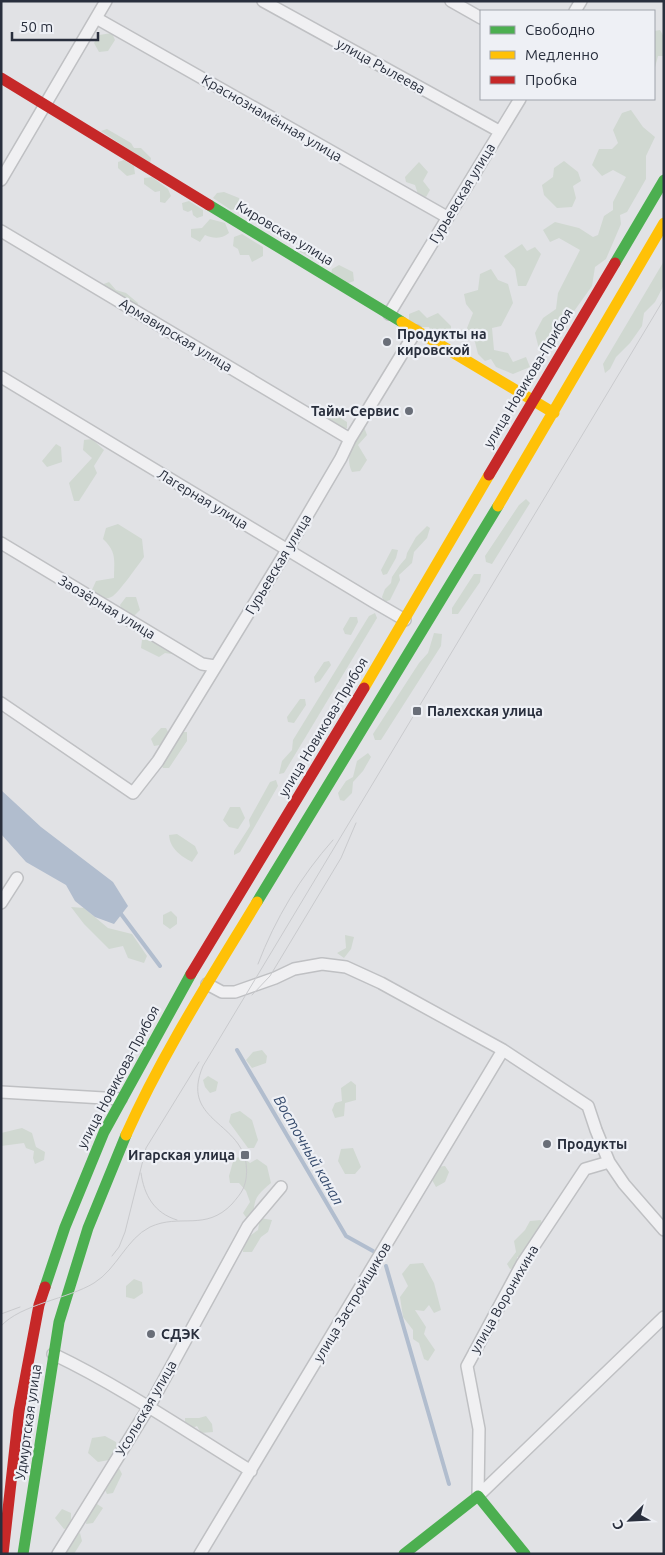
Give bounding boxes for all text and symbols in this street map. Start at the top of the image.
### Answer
scale bar [12,10,99,42]
legend [480,10,655,100]
text: 50 m [20,18,53,35]
text: Свободно [525,21,595,38]
street label: улица Рылеева [334,35,428,97]
text: Медленно [525,46,599,63]
street label: Краснознамённая улица [199,71,345,165]
text: Пробка [525,71,577,88]
street label: Гурьевская улица [426,140,498,246]
street label: Кировская улица [233,198,337,268]
street label: Армавирская улица [117,295,235,375]
street label: улица Новикова-Прибоя [480,305,576,451]
place label: Продукты на кировской [397,326,487,358]
marker: Продукты на кировской [381,336,393,348]
place label: Тайм-Сервис [311,403,399,419]
marker: Тайм-Сервис [403,405,415,417]
street label: Лагерная улица [155,466,251,532]
street label: Гурьевская улица [242,511,314,617]
street label: Заозёрная улица [56,572,158,642]
street label: улица Новикова-Прибоя [275,654,371,800]
place label: Палехская улица [427,703,543,719]
marker: Палехская улица [411,705,423,717]
street label: улица Новикова-Прибоя [73,1003,163,1151]
water label: Восточный канал [271,1092,347,1208]
place label: Продукты [557,1136,627,1152]
marker: Продукты [541,1138,553,1150]
place label: Игарская улица [128,1147,235,1163]
marker: Игарская улица [239,1149,251,1161]
street label: улица Застройщиков [310,1239,394,1365]
street label: улица Воронихина [467,1242,541,1356]
place label: СДЭК [161,1326,201,1342]
marker: СДЭК [145,1328,157,1340]
street label: Усольская улица [112,1357,180,1459]
street label: Удмуртская улица [12,1363,44,1481]
north arrow [605,1495,655,1545]
text: С [609,1518,627,1533]

